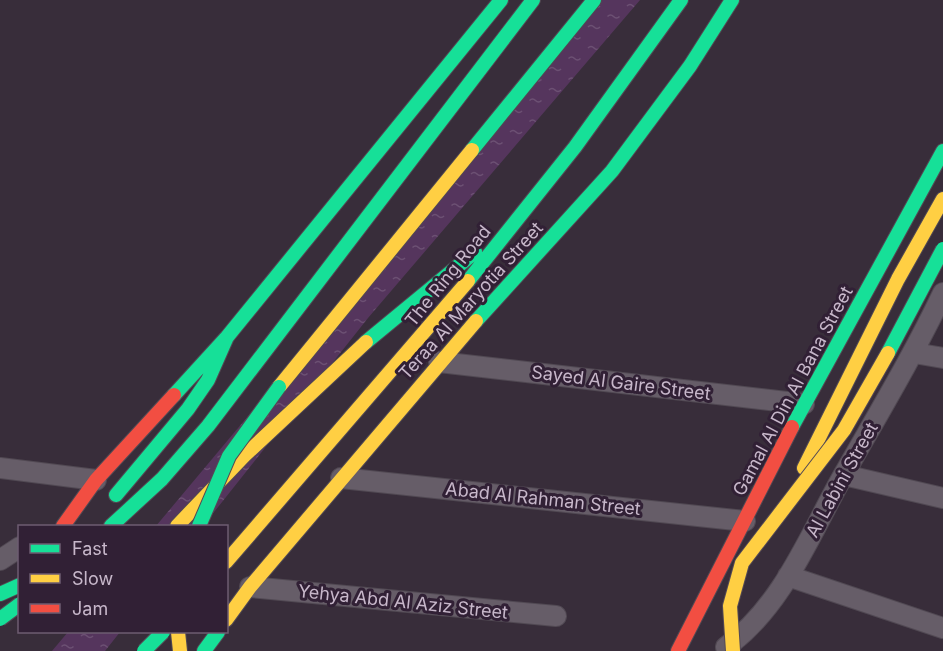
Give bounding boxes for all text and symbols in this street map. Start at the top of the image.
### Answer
street label: Teraa Al Maryotia Street [394,217,547,384]
street label: The Ring Road [400,221,495,330]
street label: Gamal Al Din Al Bana Street [728,282,857,499]
street label: Sayed Al Gaire Street [530,361,712,404]
street label: Al Labini Street [801,418,882,541]
street label: Abad Al Rahman Street [444,478,642,519]
legend [18,525,228,633]
text: Fast [72,538,108,559]
text: Slow [72,568,113,589]
street label: Yehya Abd Al Aziz Street [297,580,509,623]
text: Jam [72,598,108,619]

